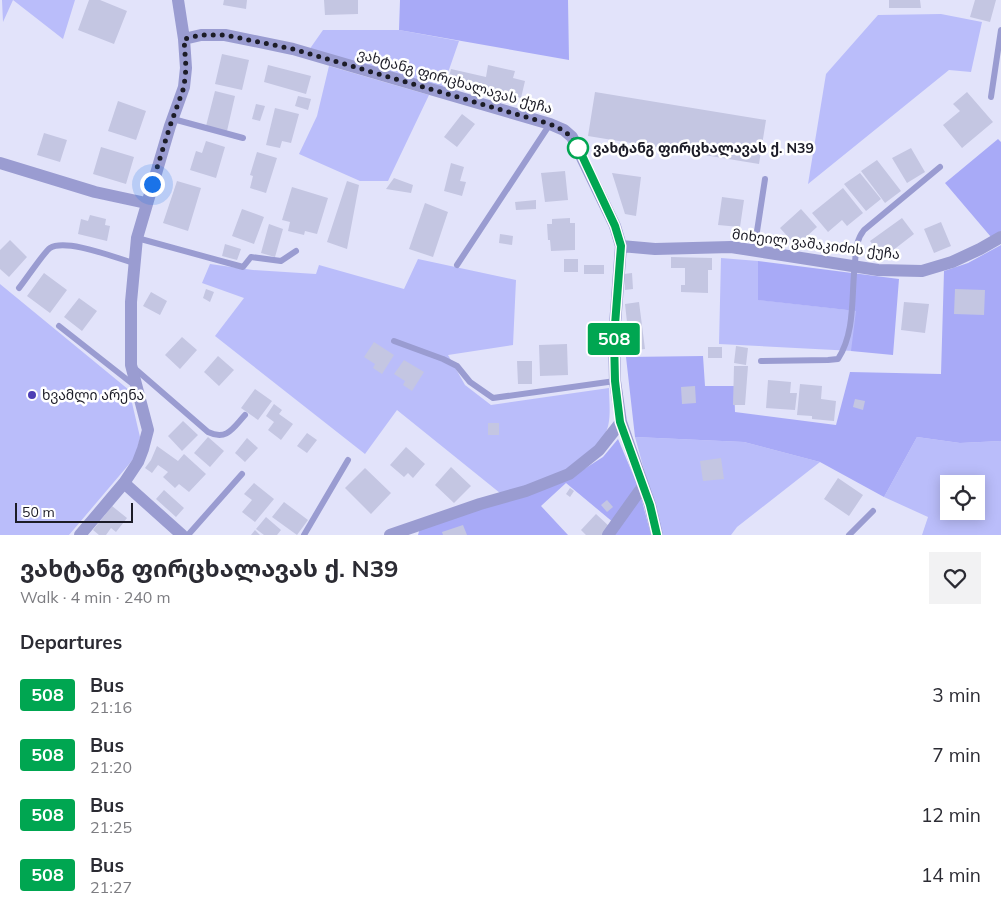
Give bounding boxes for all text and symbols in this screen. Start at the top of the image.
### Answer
street label: ვახტანგ ფირცხალავას ქუჩა [355,44,555,118]
marker: ვახტანგ ფირცხალავას ქ. N39 [567,137,589,159]
place label: ვახტანგ ფირცხალავას ქ. N39 [593,139,814,157]
your location [140,172,165,197]
street label: მიხეილ ვაშაკიძის ქუჩა [731,225,901,263]
line badge: 508 [585,323,643,355]
text: 508 [598,327,630,350]
place label: ხვამლი არენა [42,386,144,404]
marker: ხვამლი არენა [26,389,38,401]
map controls [940,475,985,520]
button: locate [940,475,985,520]
scale bar [15,500,132,523]
text: 50 m [22,503,55,521]
button: heart [929,552,981,604]
text: ვახტანგ ფირცხალავას ქ. N39 [20,553,399,583]
text: Walk · 4 min · 240 m [20,587,171,607]
text: Departures [20,630,122,654]
text: Bus [90,673,124,697]
text: 508 [31,683,64,706]
text: 3 min [932,683,981,707]
text: 21:16 [90,697,132,717]
text: Bus [90,733,124,757]
text: 508 [31,743,64,766]
text: 7 min [932,743,981,767]
text: 21:20 [90,757,132,777]
text: Bus [90,793,124,817]
text: 508 [31,803,64,826]
text: 12 min [921,803,981,827]
text: 21:25 [90,817,132,837]
text: Bus [90,853,124,877]
text: 508 [31,863,64,886]
text: 14 min [921,863,981,887]
text: 21:27 [90,877,132,897]

